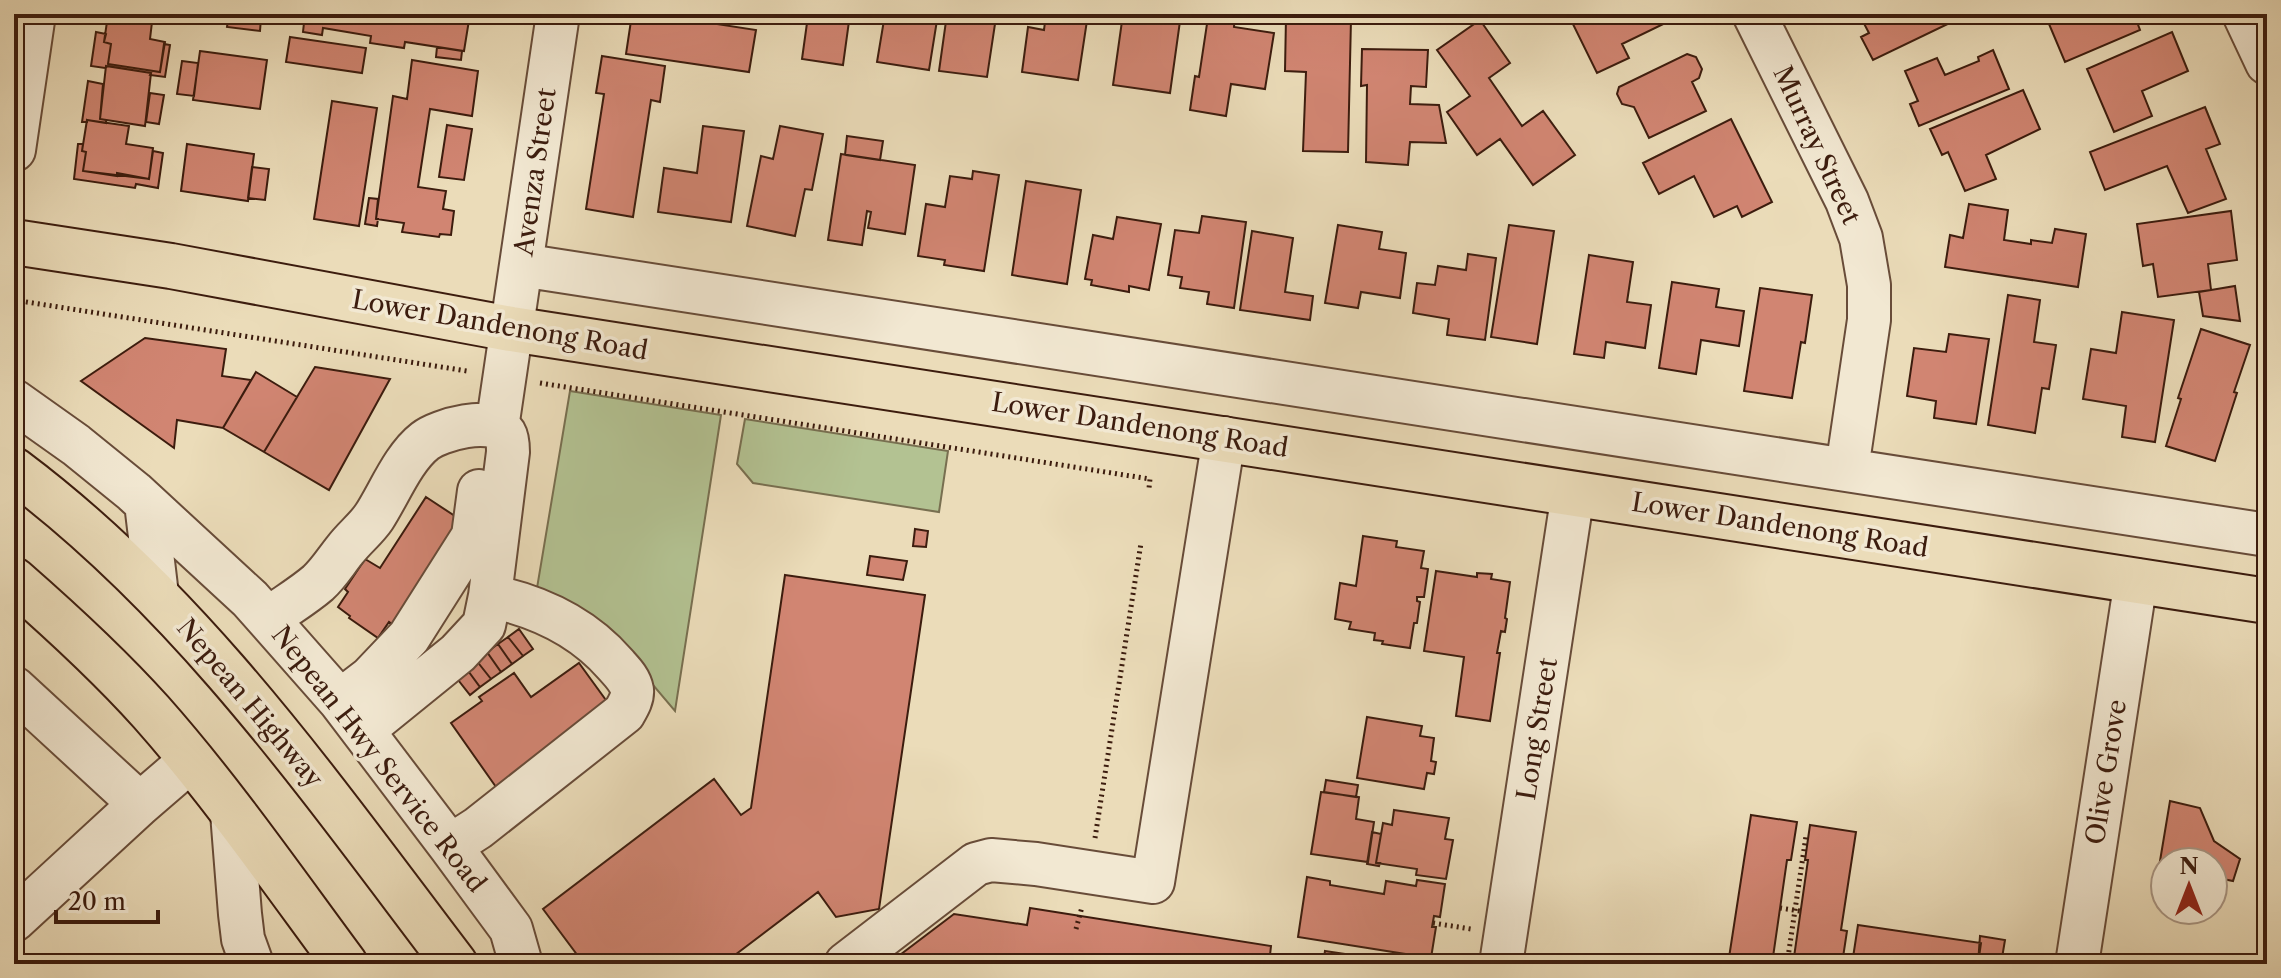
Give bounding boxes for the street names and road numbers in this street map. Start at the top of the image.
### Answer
street label: Murray Street [1766,61,1868,230]
street label: Avenza Street [507,85,563,259]
street label: Lower Dandenong Road [350,283,651,367]
street label: Lower Dandenong Road [989,386,1291,464]
street label: Lower Dandenong Road [1629,486,1931,564]
street label: Nepean Highway [170,612,330,794]
street label: Nepean Hwy Service Road [265,619,493,899]
street label: Long Street [1510,655,1564,802]
street label: Olive Grove [2079,697,2133,847]

